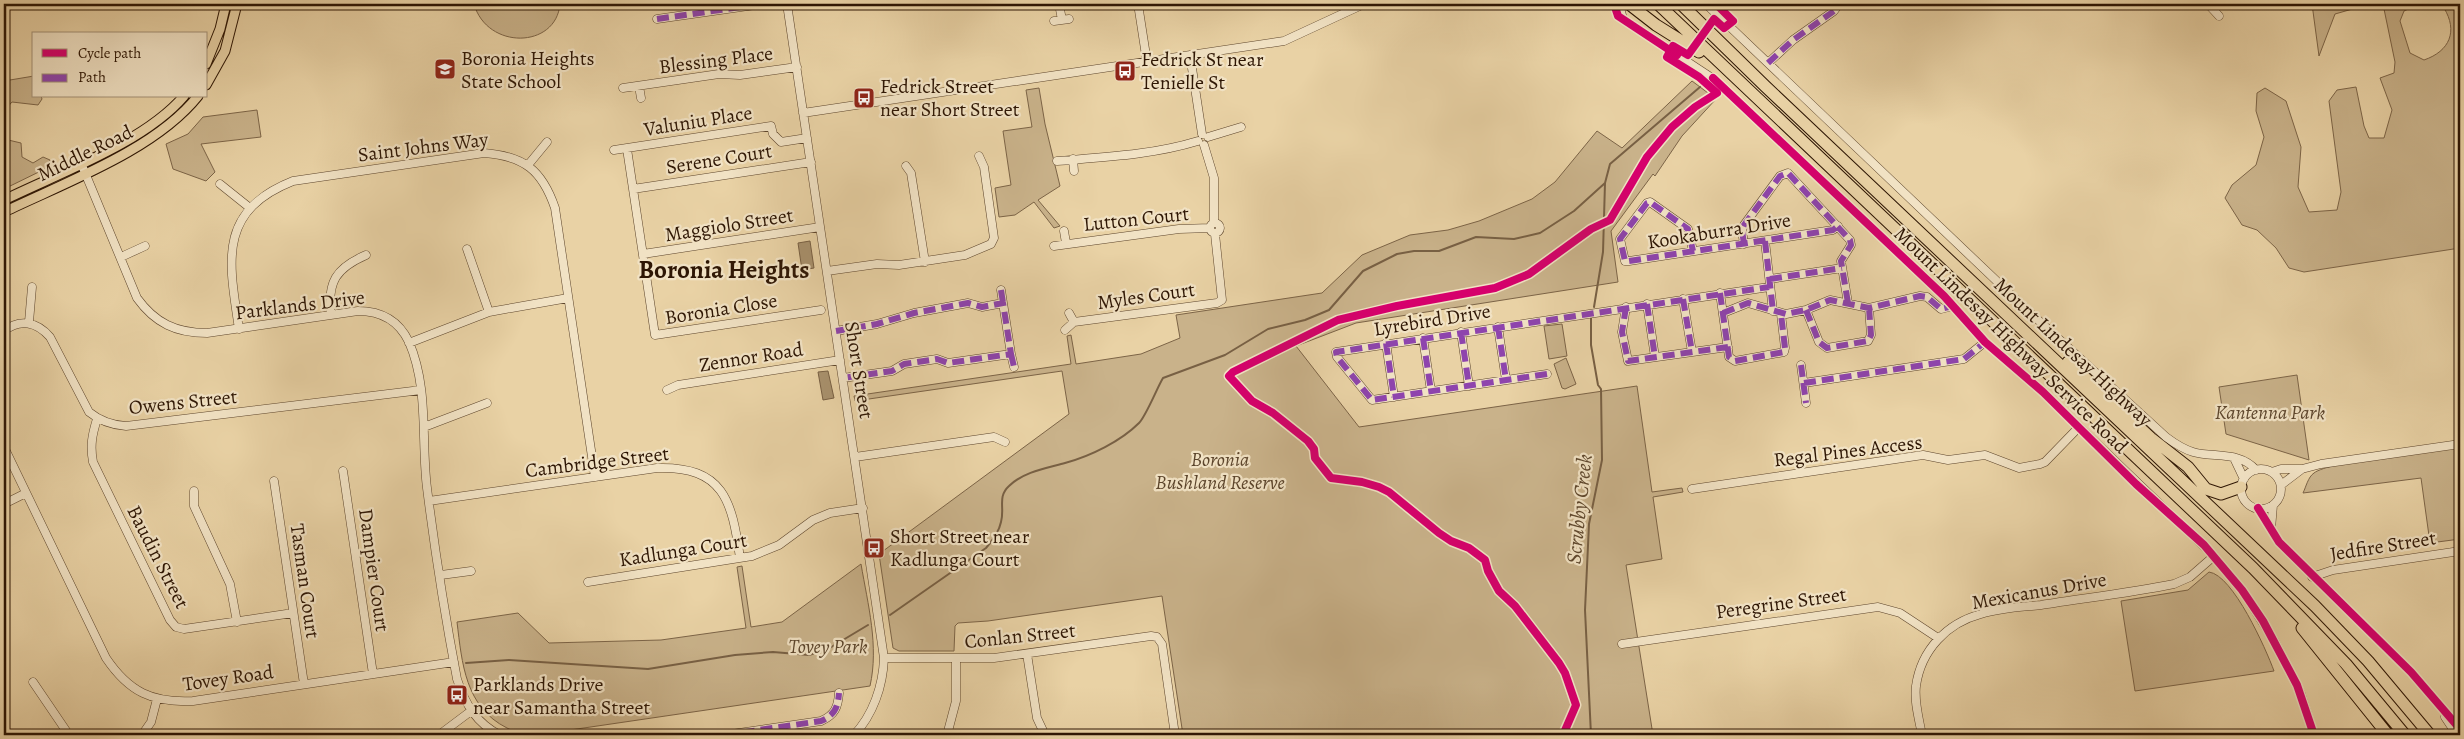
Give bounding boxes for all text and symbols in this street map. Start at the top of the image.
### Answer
legend [32,32,208,98]
street label: Blessing Place [657,40,775,80]
text: Cycle path [78,43,141,63]
place label: Boronia Heights State School [461,45,595,95]
place label: Fedrick St near Tenielle St [1141,46,1264,96]
school or university icon: Boronia Heights State School [433,57,457,81]
bus stop icon: Fedrick St near Tenielle St [1113,59,1137,83]
text: Path [78,67,106,87]
place label: Fedrick Street near Short Street [880,73,1020,123]
bus stop icon: Fedrick Street near Short Street [852,86,876,110]
street label: Valuniu Place [641,99,754,143]
street label: Middle Road [33,118,138,188]
street label: Saint Johns Way [356,125,491,168]
street label: Serene Court [664,137,774,181]
street label: Lutton Court [1082,200,1191,238]
street label: Maggiolo Street [663,201,796,248]
street label: Kookaburra Drive [1645,206,1793,256]
street label: Mount Lindesay Highway Service Road [1889,222,2133,458]
district label: Boronia Heights [639,253,810,287]
street label: Mount Lindesay Highway [1989,272,2157,432]
street label: Myles Court [1095,276,1197,316]
street label: Parklands Drive [234,284,366,326]
street label: Boronia Close [663,287,779,331]
street label: Lyrebird Drive [1372,297,1492,343]
street label: Short Street [838,319,880,421]
street label: Zennor Road [697,335,805,379]
street label: Owens Street [127,383,239,421]
park label: Kantenna Park [2215,399,2325,426]
street label: Regal Pines Access [1772,428,1924,474]
street label: Cambridge Street [523,440,671,484]
park label: Boronia Bushland Reserve [1155,446,1285,496]
water label: Scrubby Creek [1559,453,1599,565]
street label: Baudin Street [120,501,196,614]
street label: Dampier Court [352,507,396,634]
street label: Tasman Court [284,522,326,640]
place label: Short Street near Kadlunga Court [890,523,1030,573]
street label: Jedfire Street [2328,524,2438,568]
street label: Kadlunga Court [617,526,749,573]
bus stop icon: Short Street near Kadlunga Court [862,536,886,560]
street label: Mexicanus Drive [1969,566,2109,616]
street label: Peregrine Street [1714,580,1848,626]
street label: Conlan Street [963,617,1077,655]
park label: Tovey Park [788,633,868,660]
street label: Tovey Road [181,658,275,698]
place label: Parklands Drive near Samantha Street [473,671,650,721]
bus stop icon: Parklands Drive near Samantha Street [445,683,469,707]

